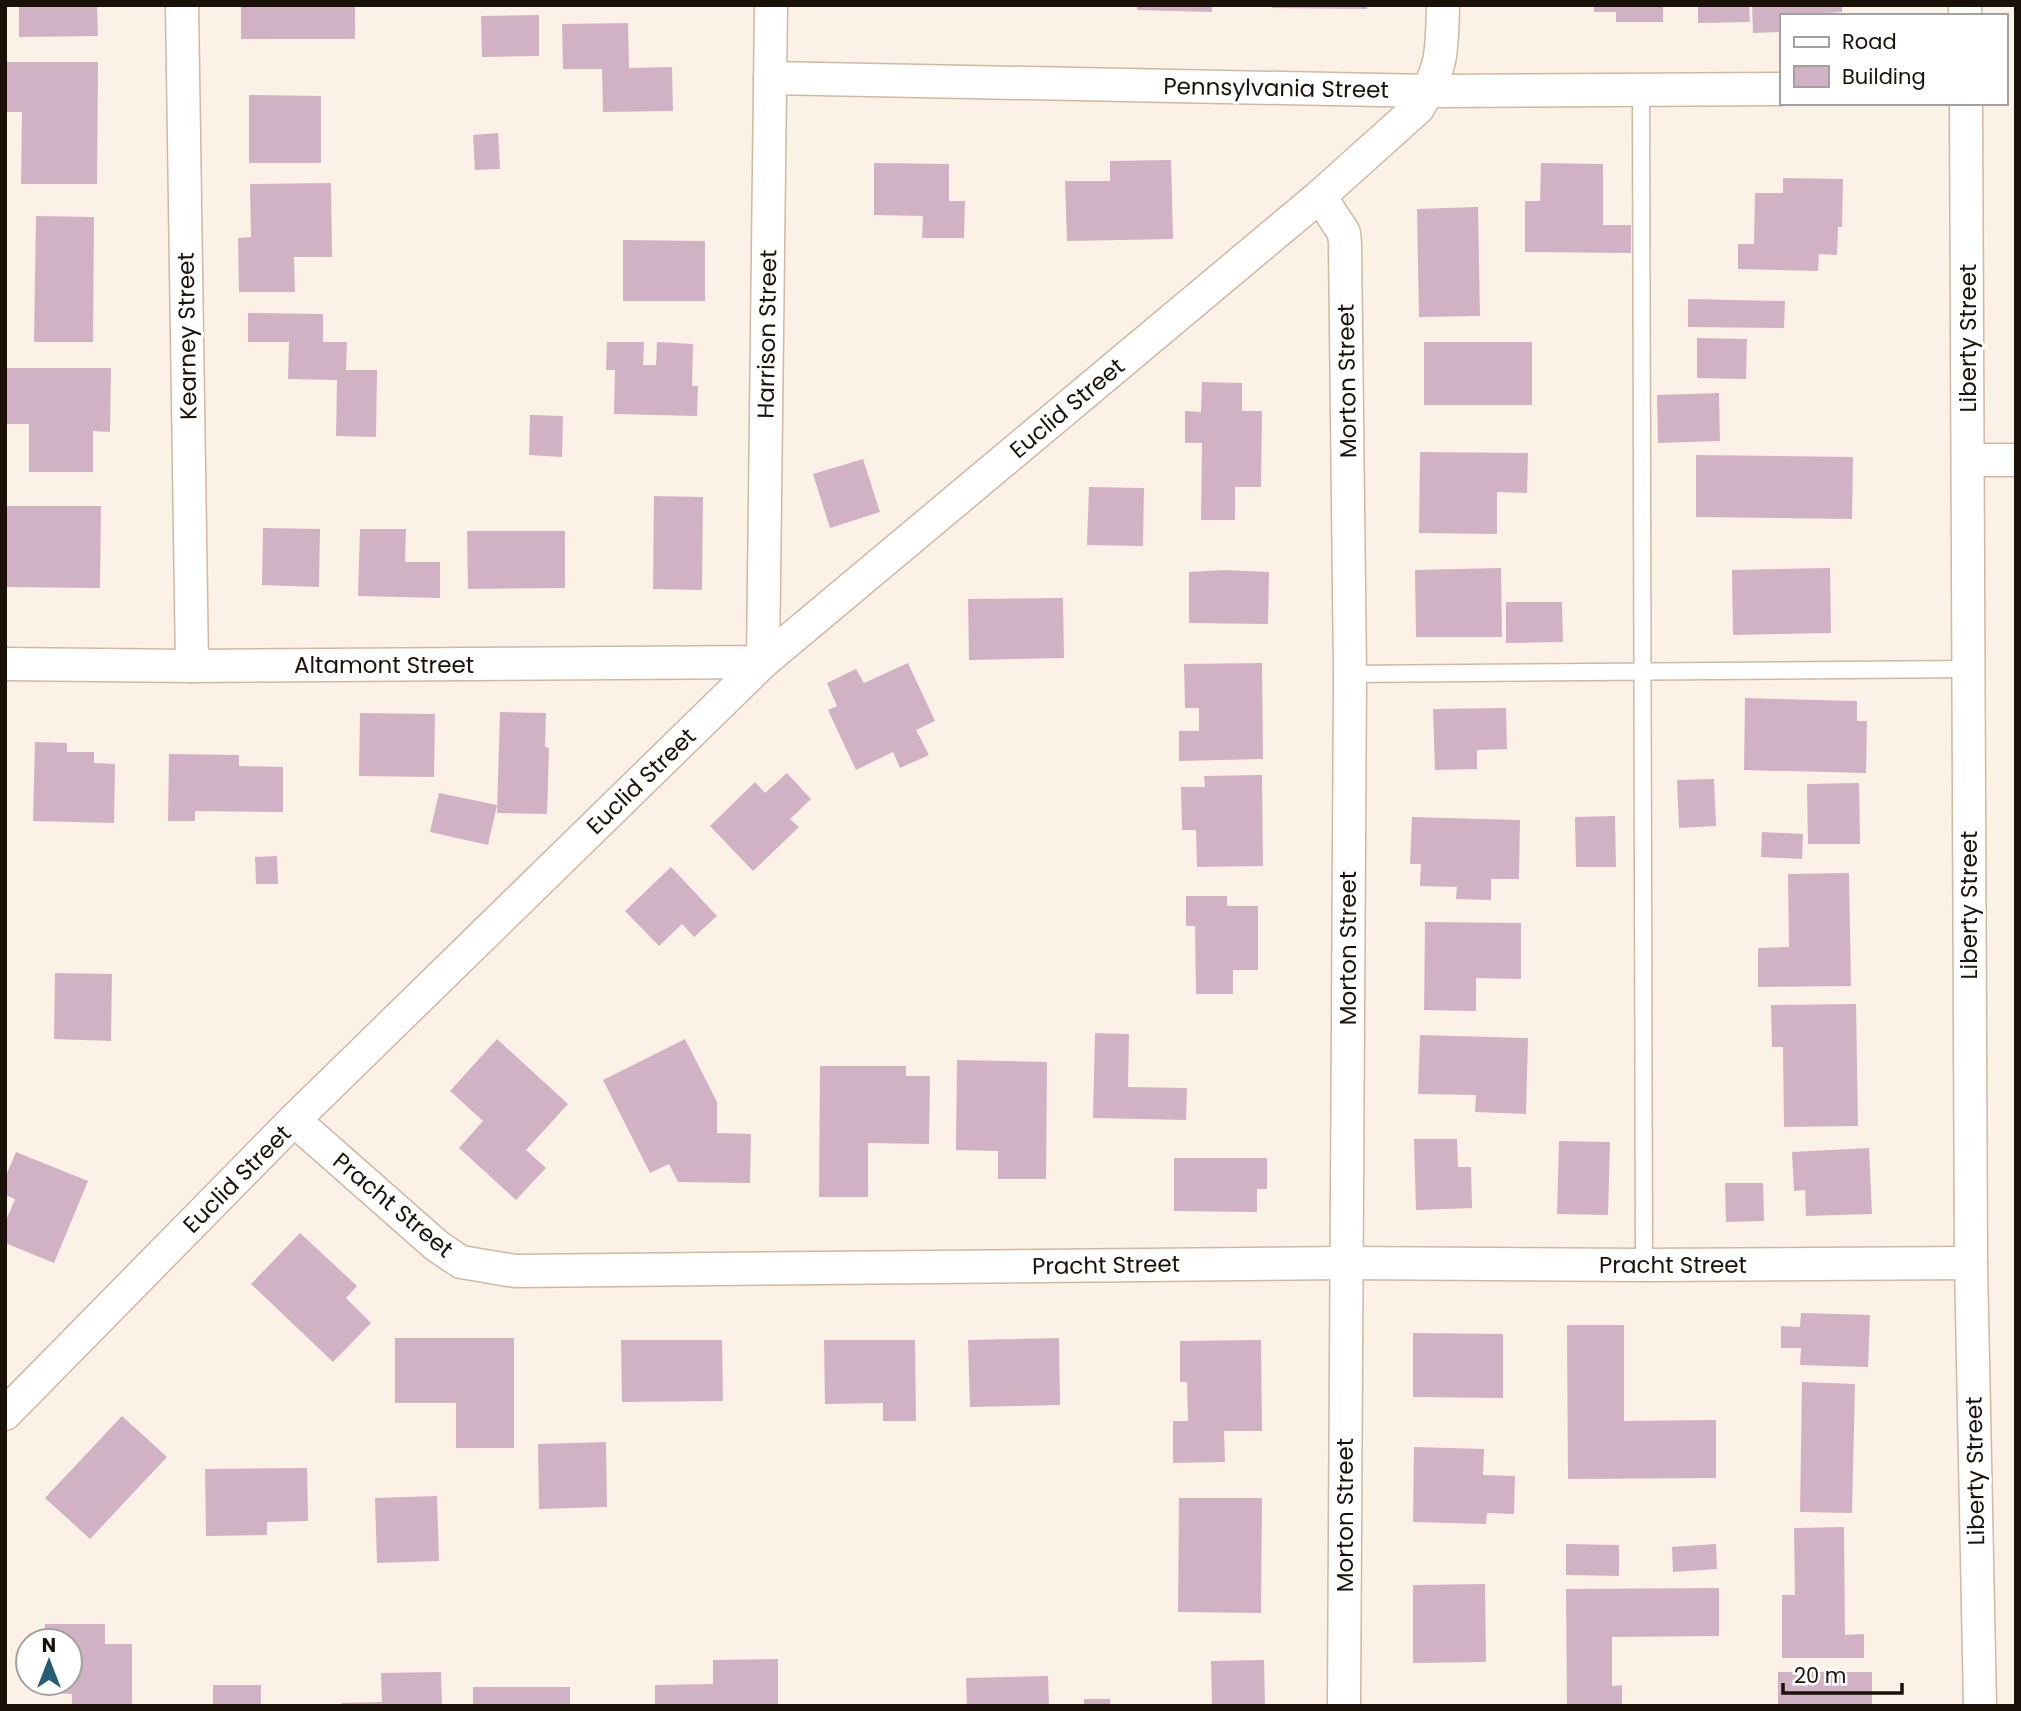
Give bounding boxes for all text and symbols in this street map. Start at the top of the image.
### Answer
legend [1780,14,2007,105]
text: Road [1842,27,1897,56]
text: Building [1842,62,1926,91]
street label: Pennsylvania Street [1163,70,1389,106]
street label: Harrison Street [750,249,784,419]
street label: Kearney Street [170,252,204,420]
street label: Liberty Street [1952,264,1984,412]
street label: Morton Street [1330,304,1364,458]
street label: Euclid Street [1003,350,1131,466]
street label: Altamont Street [294,649,474,681]
street label: Euclid Street [579,721,703,841]
street label: Liberty Street [1953,831,1985,979]
street label: Morton Street [1332,871,1364,1025]
street label: Euclid Street [176,1118,298,1240]
street label: Pracht Street [326,1145,460,1265]
street label: Pracht Street [1032,1248,1180,1282]
street label: Pracht Street [1599,1249,1747,1281]
street label: Liberty Street [1958,1396,1992,1546]
street label: Morton Street [1329,1438,1361,1592]
north arrow [14,1627,84,1697]
text: N [42,1632,56,1659]
scale bar [1783,1652,1902,1696]
text: 20 m [1794,1661,1847,1690]

